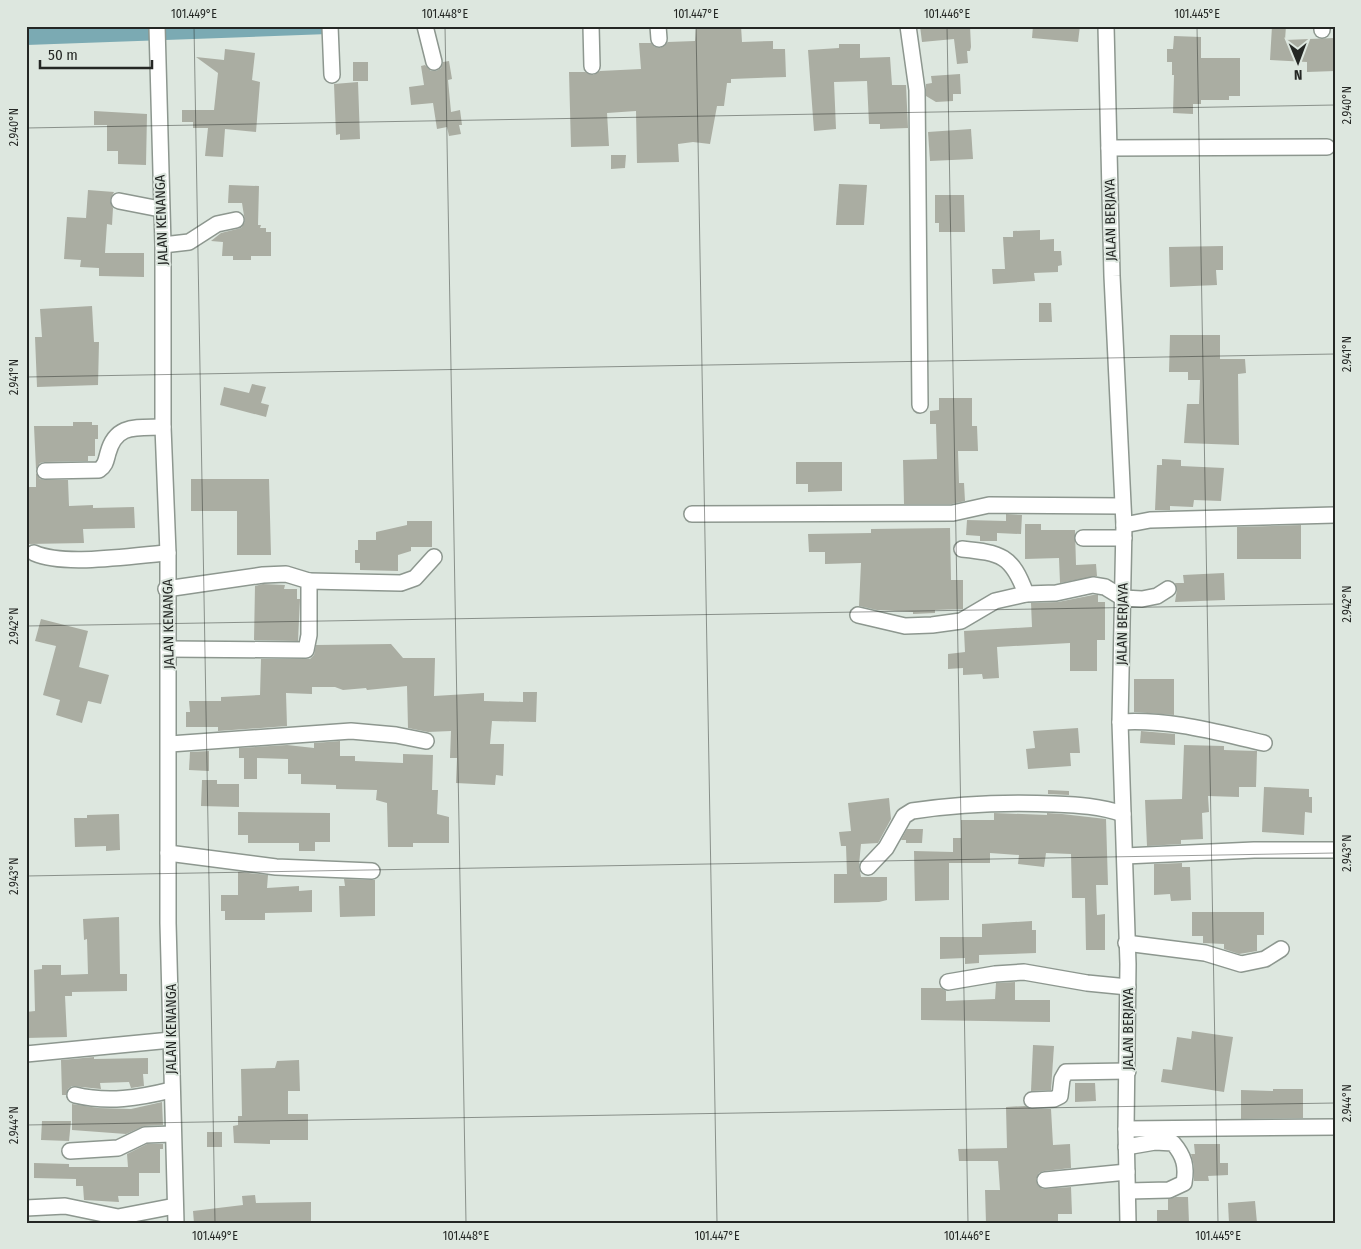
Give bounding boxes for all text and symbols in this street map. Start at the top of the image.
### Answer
text: 101.449°E [171,7,217,21]
text: 101.448°E [422,7,469,21]
text: 101.447°E [673,7,719,21]
text: 101.446°E [924,7,970,21]
text: 101.445°E [1174,7,1220,21]
scale bar [40,38,152,70]
north arrow [1274,38,1324,88]
text: 50 m [48,46,78,64]
text: N [1294,66,1303,83]
text: 2.940°N [1340,86,1354,124]
text: 2.940°N [7,108,21,146]
street label: JALAN KENANGA [151,174,172,265]
street label: JALAN BERJAYA [1101,178,1120,261]
text: 2.941°N [1340,336,1354,372]
text: 2.941°N [7,359,21,395]
street label: JALAN KENANGA [159,578,178,669]
street label: JALAN BERJAYA [1113,582,1132,665]
text: 2.942°N [1340,585,1354,623]
text: 2.942°N [7,607,21,645]
text: 2.943°N [1340,834,1354,872]
text: 2.943°N [7,857,21,895]
street label: JALAN KENANGA [163,983,180,1074]
street label: JALAN BERJAYA [1120,987,1137,1070]
text: 2.944°N [1340,1084,1354,1122]
text: 2.944°N [7,1106,21,1144]
text: 101.449°E [192,1229,238,1243]
text: 101.448°E [443,1229,490,1243]
text: 101.447°E [694,1229,740,1243]
text: 101.446°E [944,1229,990,1243]
text: 101.445°E [1195,1229,1241,1243]

